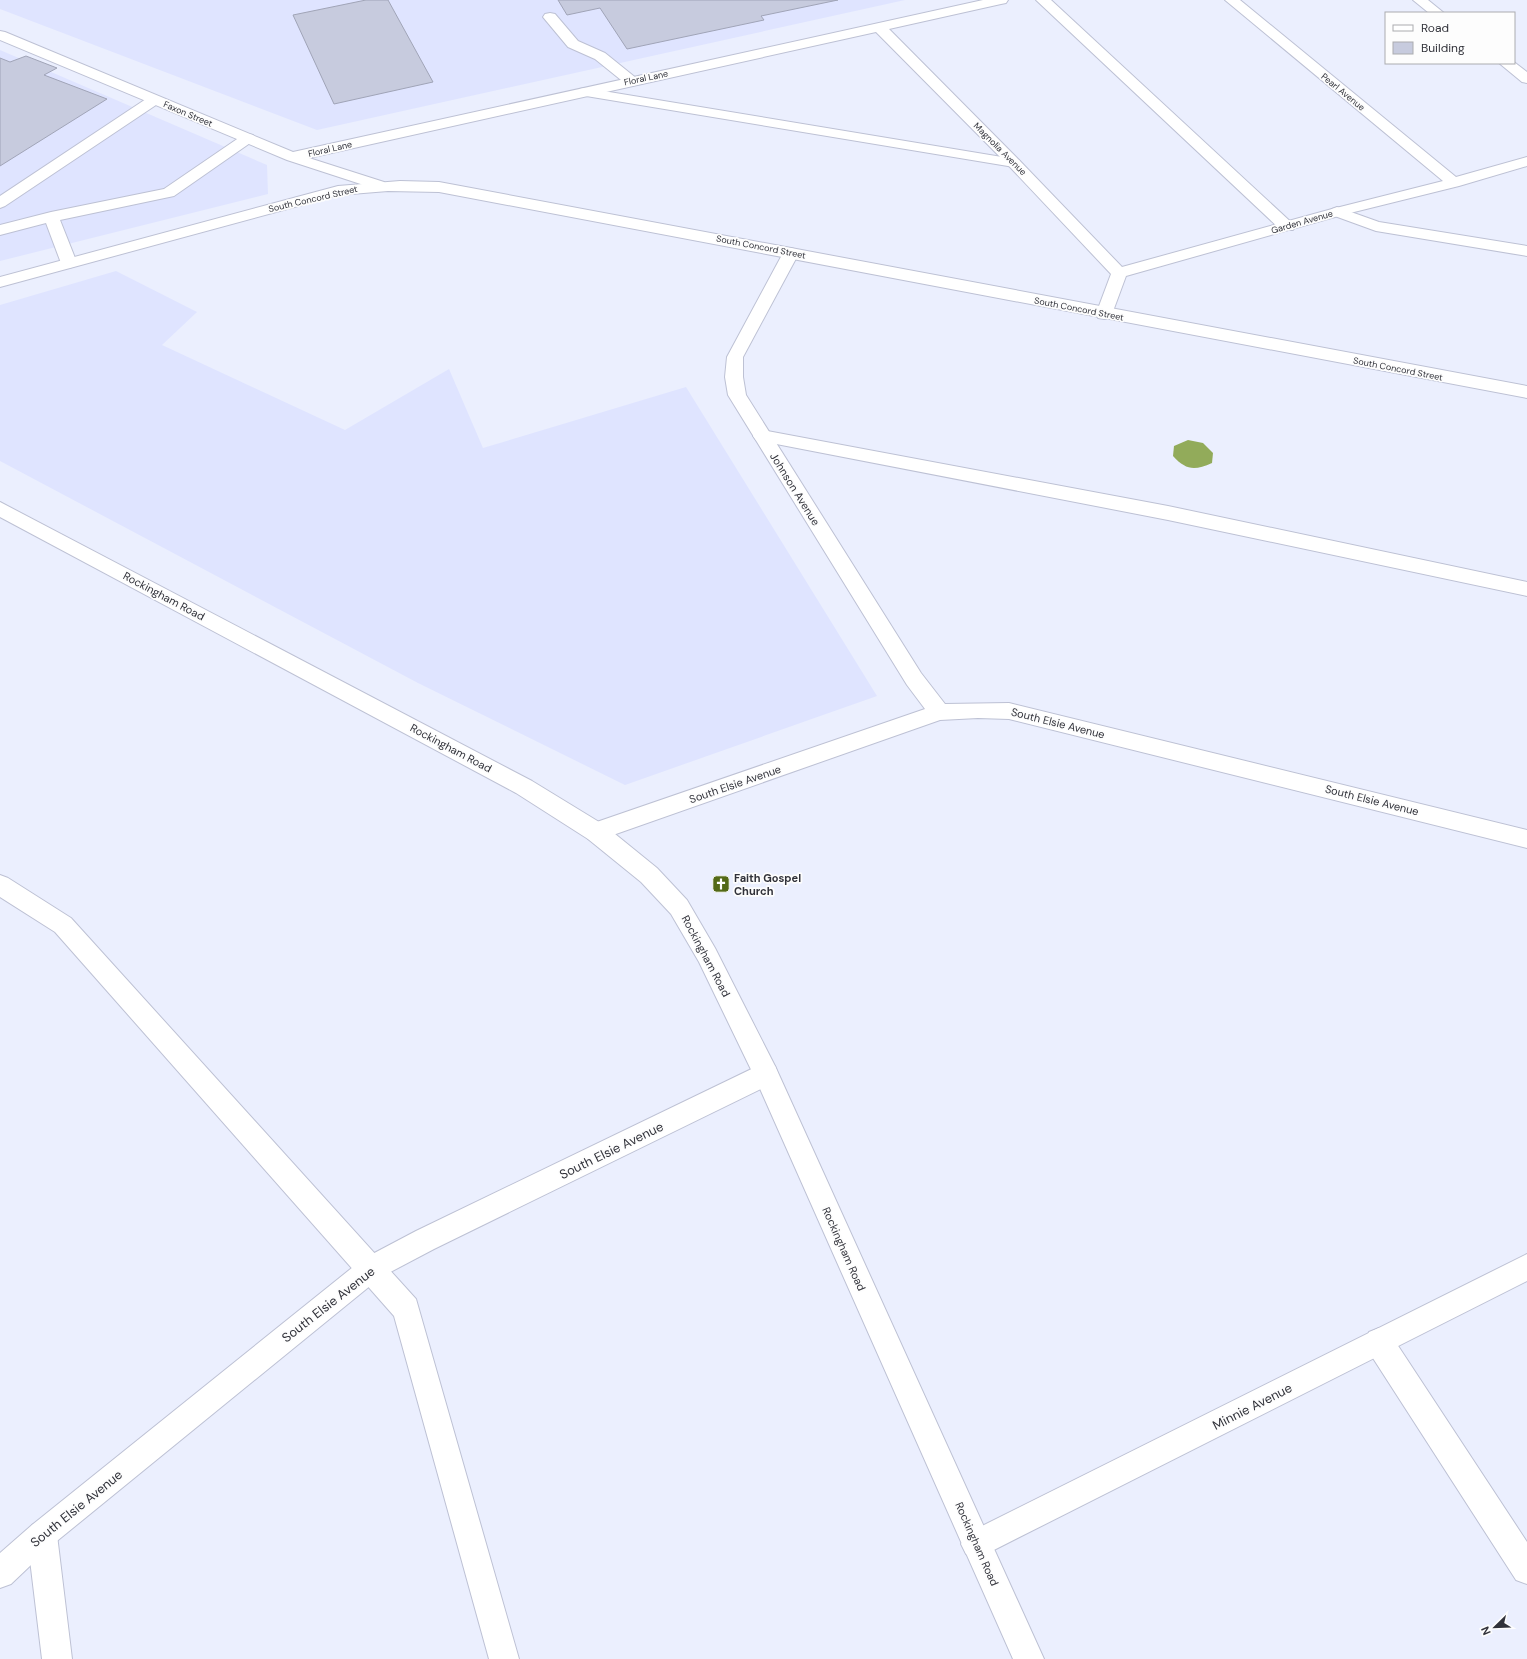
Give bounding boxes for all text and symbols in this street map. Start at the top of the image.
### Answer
legend [1385,12,1515,64]
text: Road [1421,20,1449,36]
text: Building [1421,40,1465,56]
street label: Floral Lane [623,67,669,89]
street label: Pearl Avenue [1319,71,1367,113]
street label: Faxon Street [162,98,215,130]
street label: Magnolia Avenue [971,120,1029,178]
street label: Floral Lane [307,138,353,160]
street label: South Concord Street [267,183,359,215]
street label: Garden Avenue [1270,207,1334,237]
street label: South Concord Street [715,232,807,262]
street label: South Concord Street [1033,294,1125,324]
street label: South Concord Street [1352,354,1444,384]
street label: Johnson Avenue [767,450,823,528]
street label: Rockingham Road [121,569,207,623]
street label: South Elsie Avenue [1010,705,1106,741]
street label: Rockingham Road [408,721,494,775]
street label: South Elsie Avenue [687,762,783,806]
street label: South Elsie Avenue [1324,782,1420,818]
place label: Faith Gospel Church [734,871,801,898]
church icon: Faith Gospel Church [711,874,731,894]
street label: Rockingham Road [679,913,733,999]
street label: South Elsie Avenue [556,1118,666,1183]
street label: Rockingham Road [819,1205,869,1293]
street label: South Elsie Avenue [278,1263,378,1346]
street label: Minnie Avenue [1210,1379,1295,1434]
street label: South Elsie Avenue [27,1466,126,1551]
street label: Rockingham Road [952,1500,1002,1588]
north arrow [1475,1607,1515,1647]
text: N [1478,1624,1494,1637]

